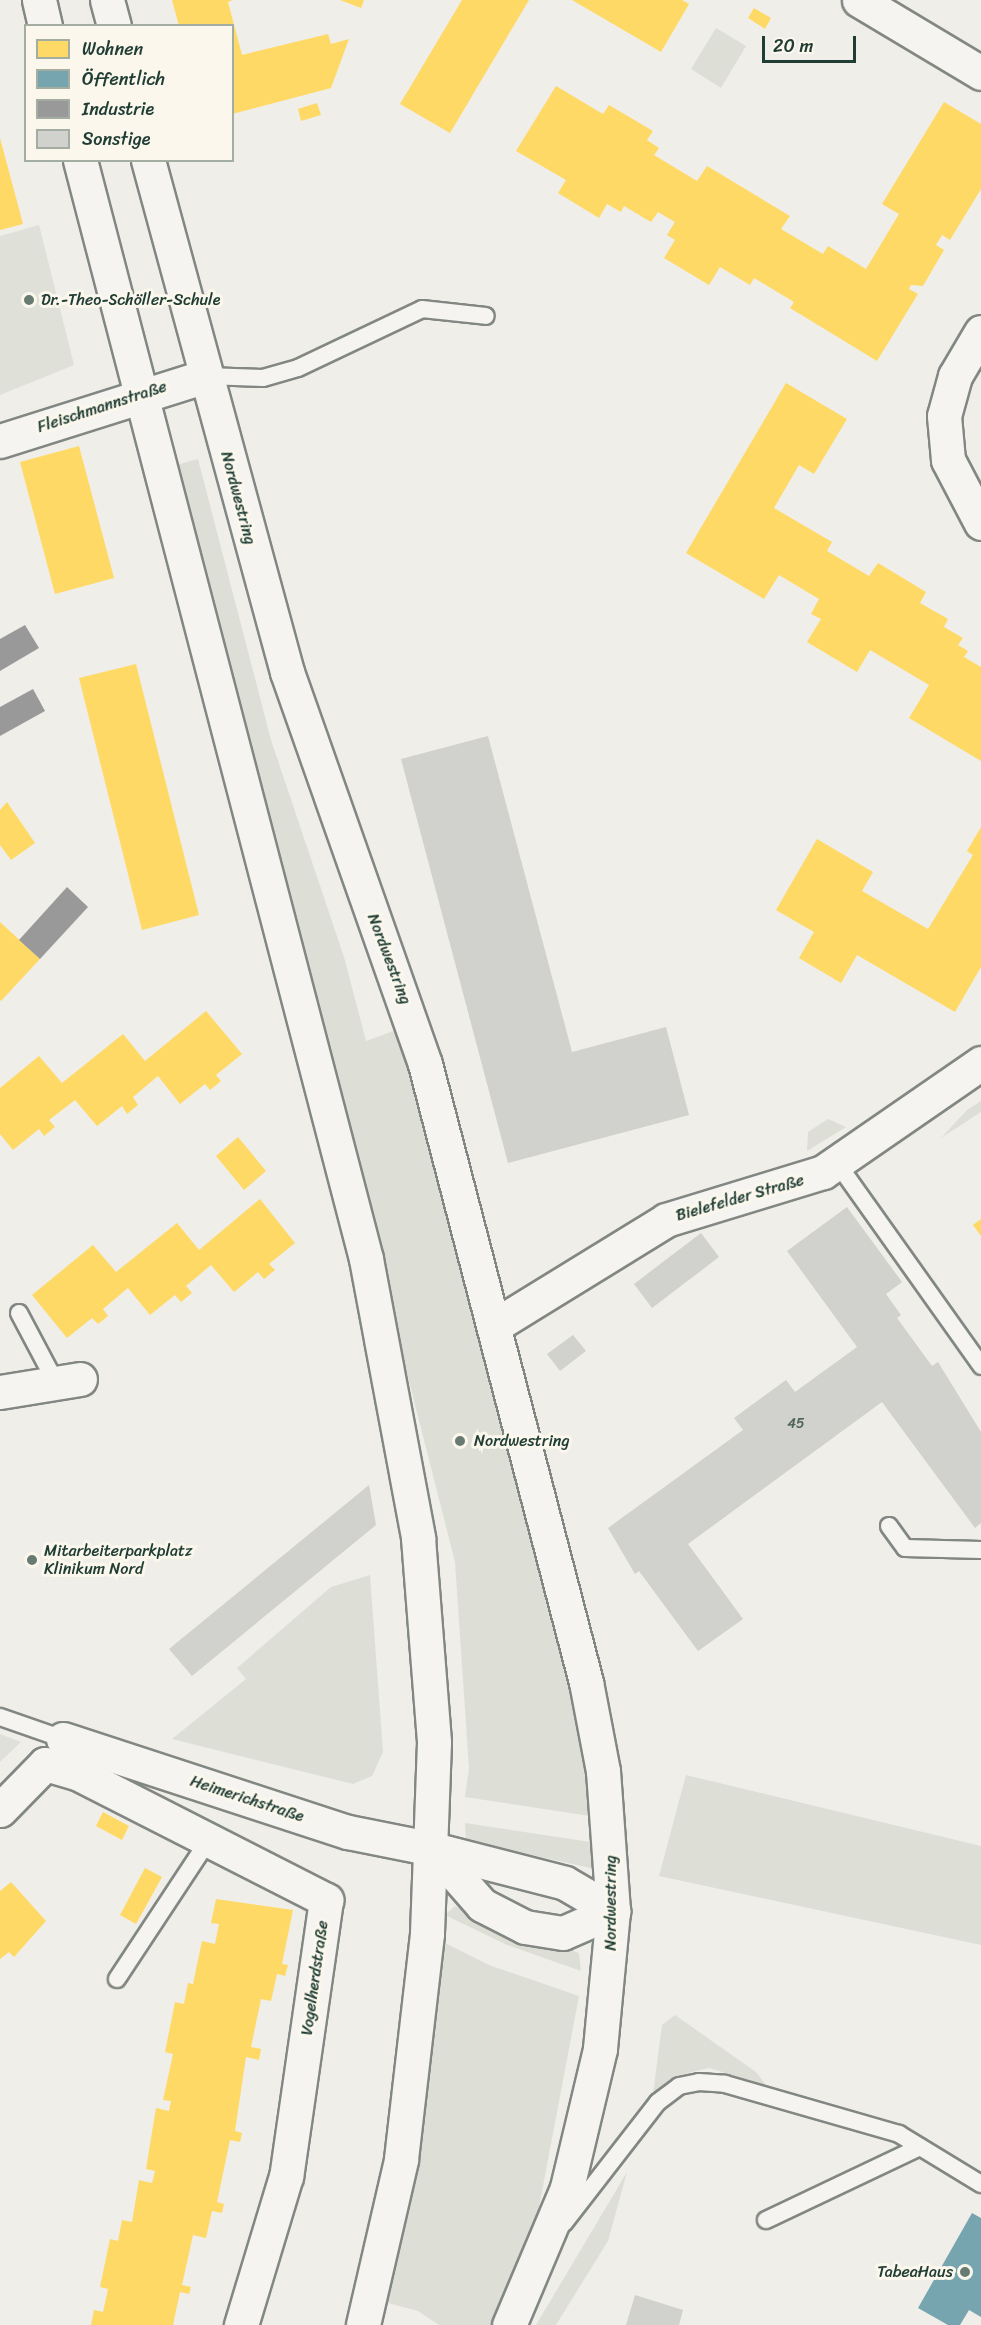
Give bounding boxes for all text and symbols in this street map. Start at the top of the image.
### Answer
legend [24,24,234,162]
scale bar [765,24,860,62]
text: 20 m [773,30,813,62]
text: Wohnen [82,33,143,65]
text: Öffentlich [82,63,165,95]
text: Industrie [82,93,154,125]
text: Sonstige [82,123,150,155]
place label: Dr.-Theo-Schöller-Schule [41,290,220,310]
marker: Dr.-Theo-Schöller-Schule [22,293,36,307]
street label: Fleischmannstraße [35,377,169,437]
street label: Nordwestring [216,449,260,547]
street label: Nordwestring [363,911,415,1007]
street label: Bielefelder Straße [673,1170,807,1226]
house number: 45 [787,1416,805,1432]
place label: Nordwestring [474,1431,570,1451]
marker: Nordwestring [451,1432,469,1450]
place label: Mitarbeiterparkplatz Klinikum Nord [44,1541,193,1579]
marker: Mitarbeiterparkplatz Klinikum Nord [25,1553,39,1567]
street label: Heimerichstraße [188,1772,306,1826]
street label: Nordwestring [601,1855,621,1951]
street label: Vogelherdstraße [297,1919,333,2037]
place label: TabeaHaus [877,2262,953,2282]
marker: TabeaHaus [958,2265,972,2279]

